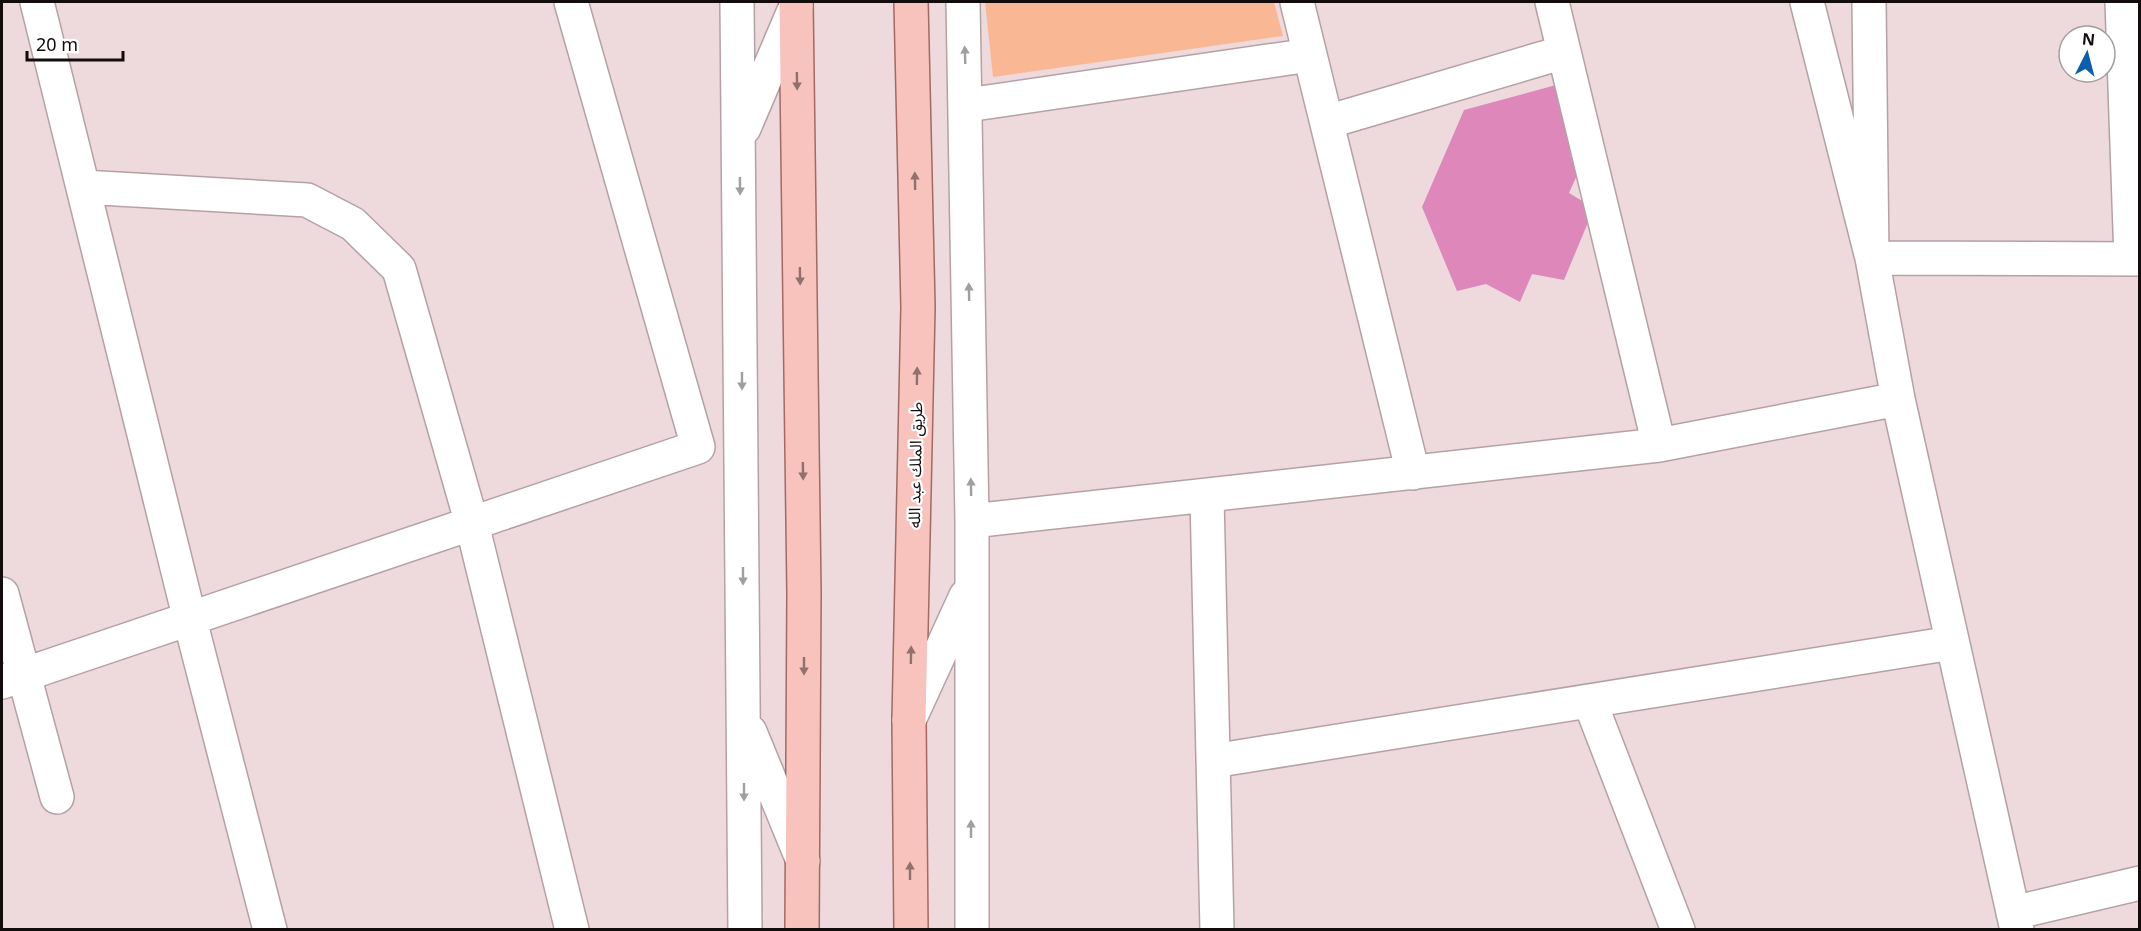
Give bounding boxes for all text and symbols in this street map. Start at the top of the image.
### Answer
scale bar [27,24,123,62]
north arrow [2057,24,2117,84]
text: N [2081,27,2096,51]
text: 20 m [36,32,78,56]
one-way arrow [960,46,969,65]
one-way arrow [793,71,802,90]
one-way arrow [910,172,920,191]
one-way arrow [735,176,745,195]
one-way arrow [795,266,805,285]
one-way arrow [964,283,974,302]
one-way arrow [912,367,921,386]
one-way arrow [737,371,747,390]
street label: طريق الملك عبد الله [903,402,927,528]
one-way arrow [798,461,808,480]
one-way arrow [966,478,976,497]
one-way arrow [738,566,748,585]
one-way arrow [906,646,915,665]
one-way arrow [799,656,809,675]
one-way arrow [739,782,749,801]
one-way arrow [966,820,976,839]
one-way arrow [905,862,915,881]

